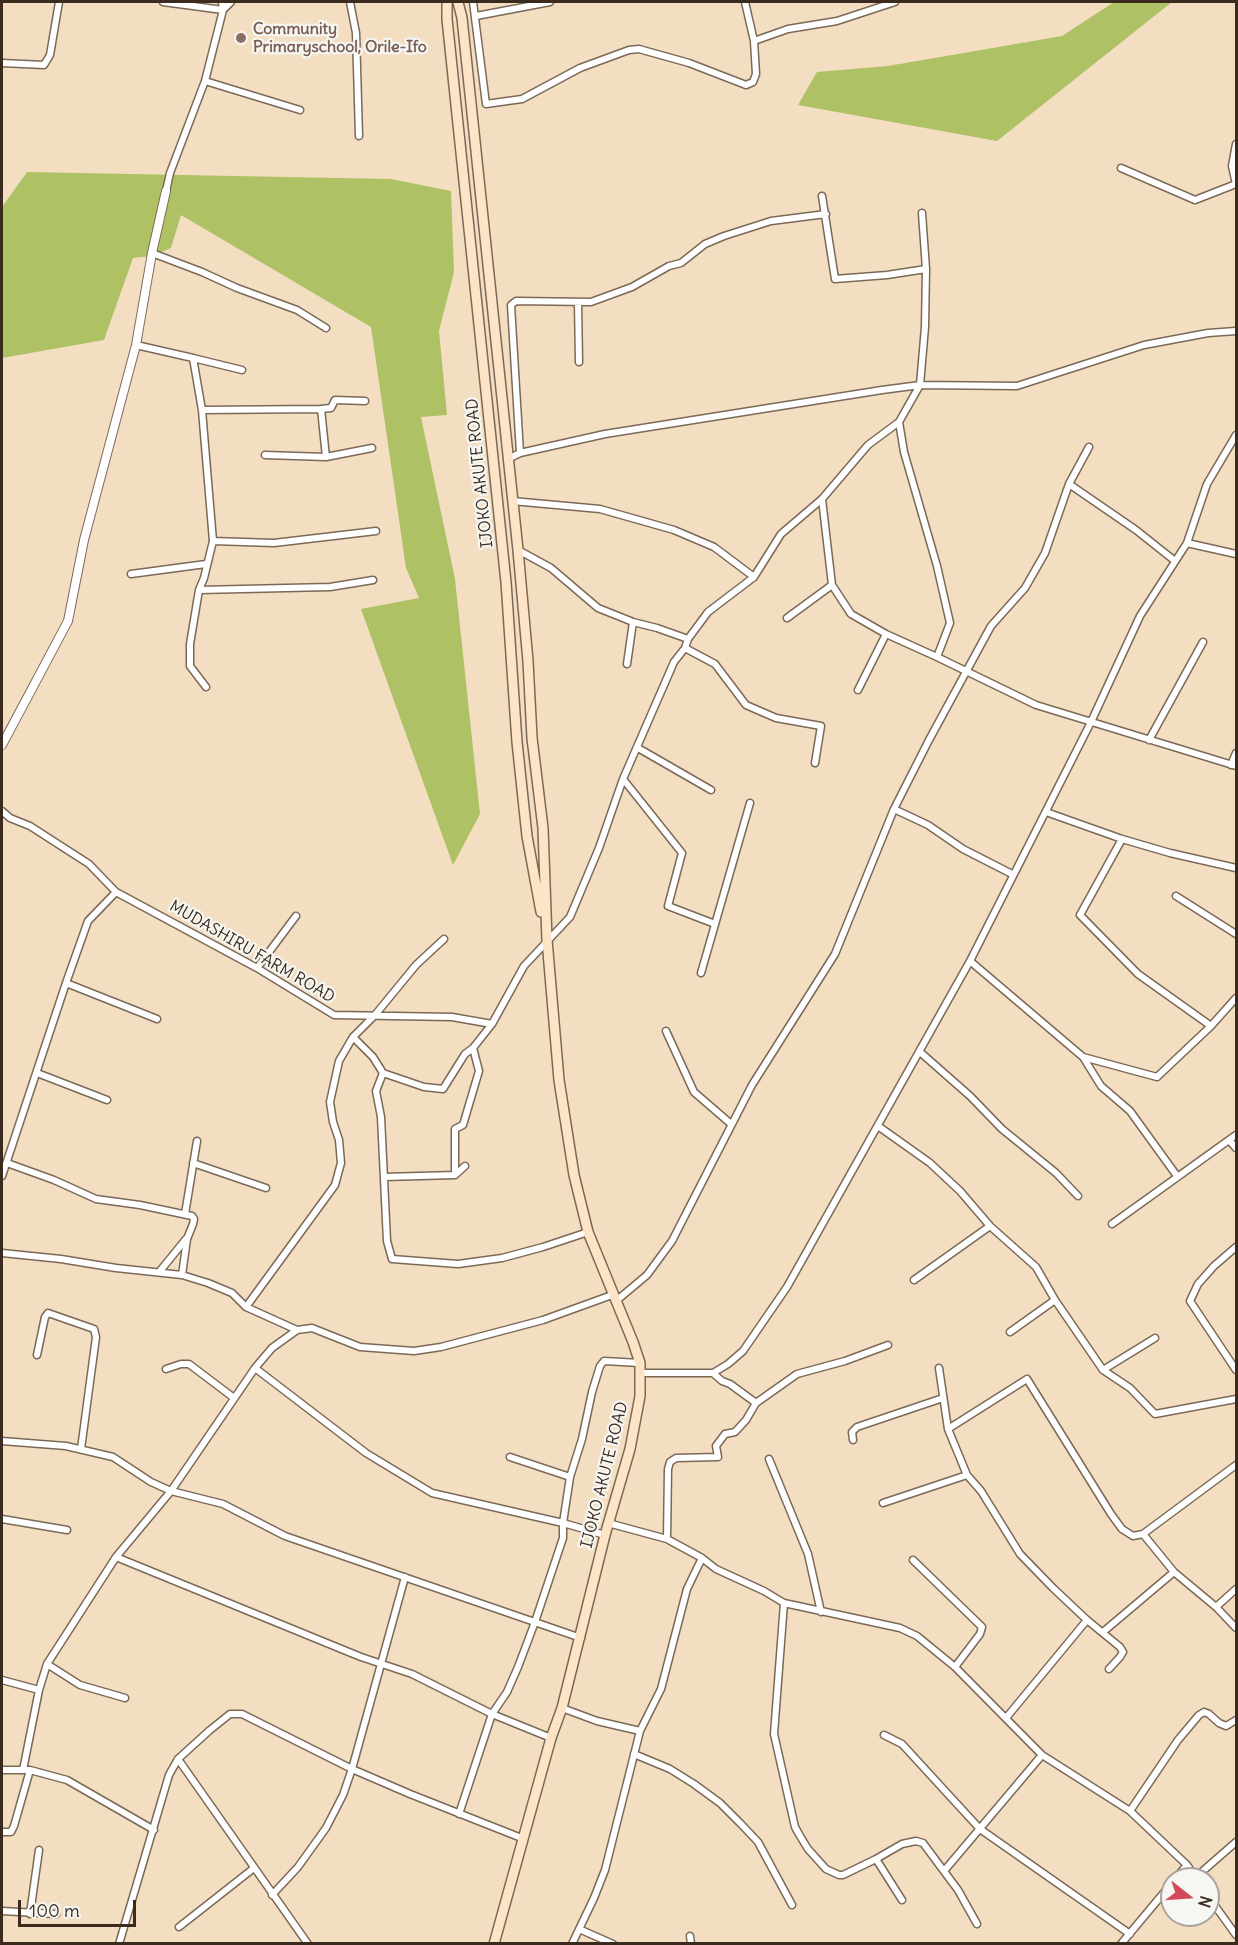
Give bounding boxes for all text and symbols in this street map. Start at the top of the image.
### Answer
place label: Community Primaryschool, Orile-Ifo [253,19,427,57]
marker: Community Primaryschool, Orile-Ifo [234,31,248,45]
street label: IJOKO AKUTE ROAD [463,397,497,549]
street label: MUDASHIRU FARM ROAD [166,897,338,1007]
street label: IJOKO AKUTE ROAD [578,1400,632,1550]
north arrow [1160,1867,1220,1927]
scale bar [21,1888,140,1926]
text: N [1194,1893,1216,1910]
text: 100 m [29,1899,80,1922]

